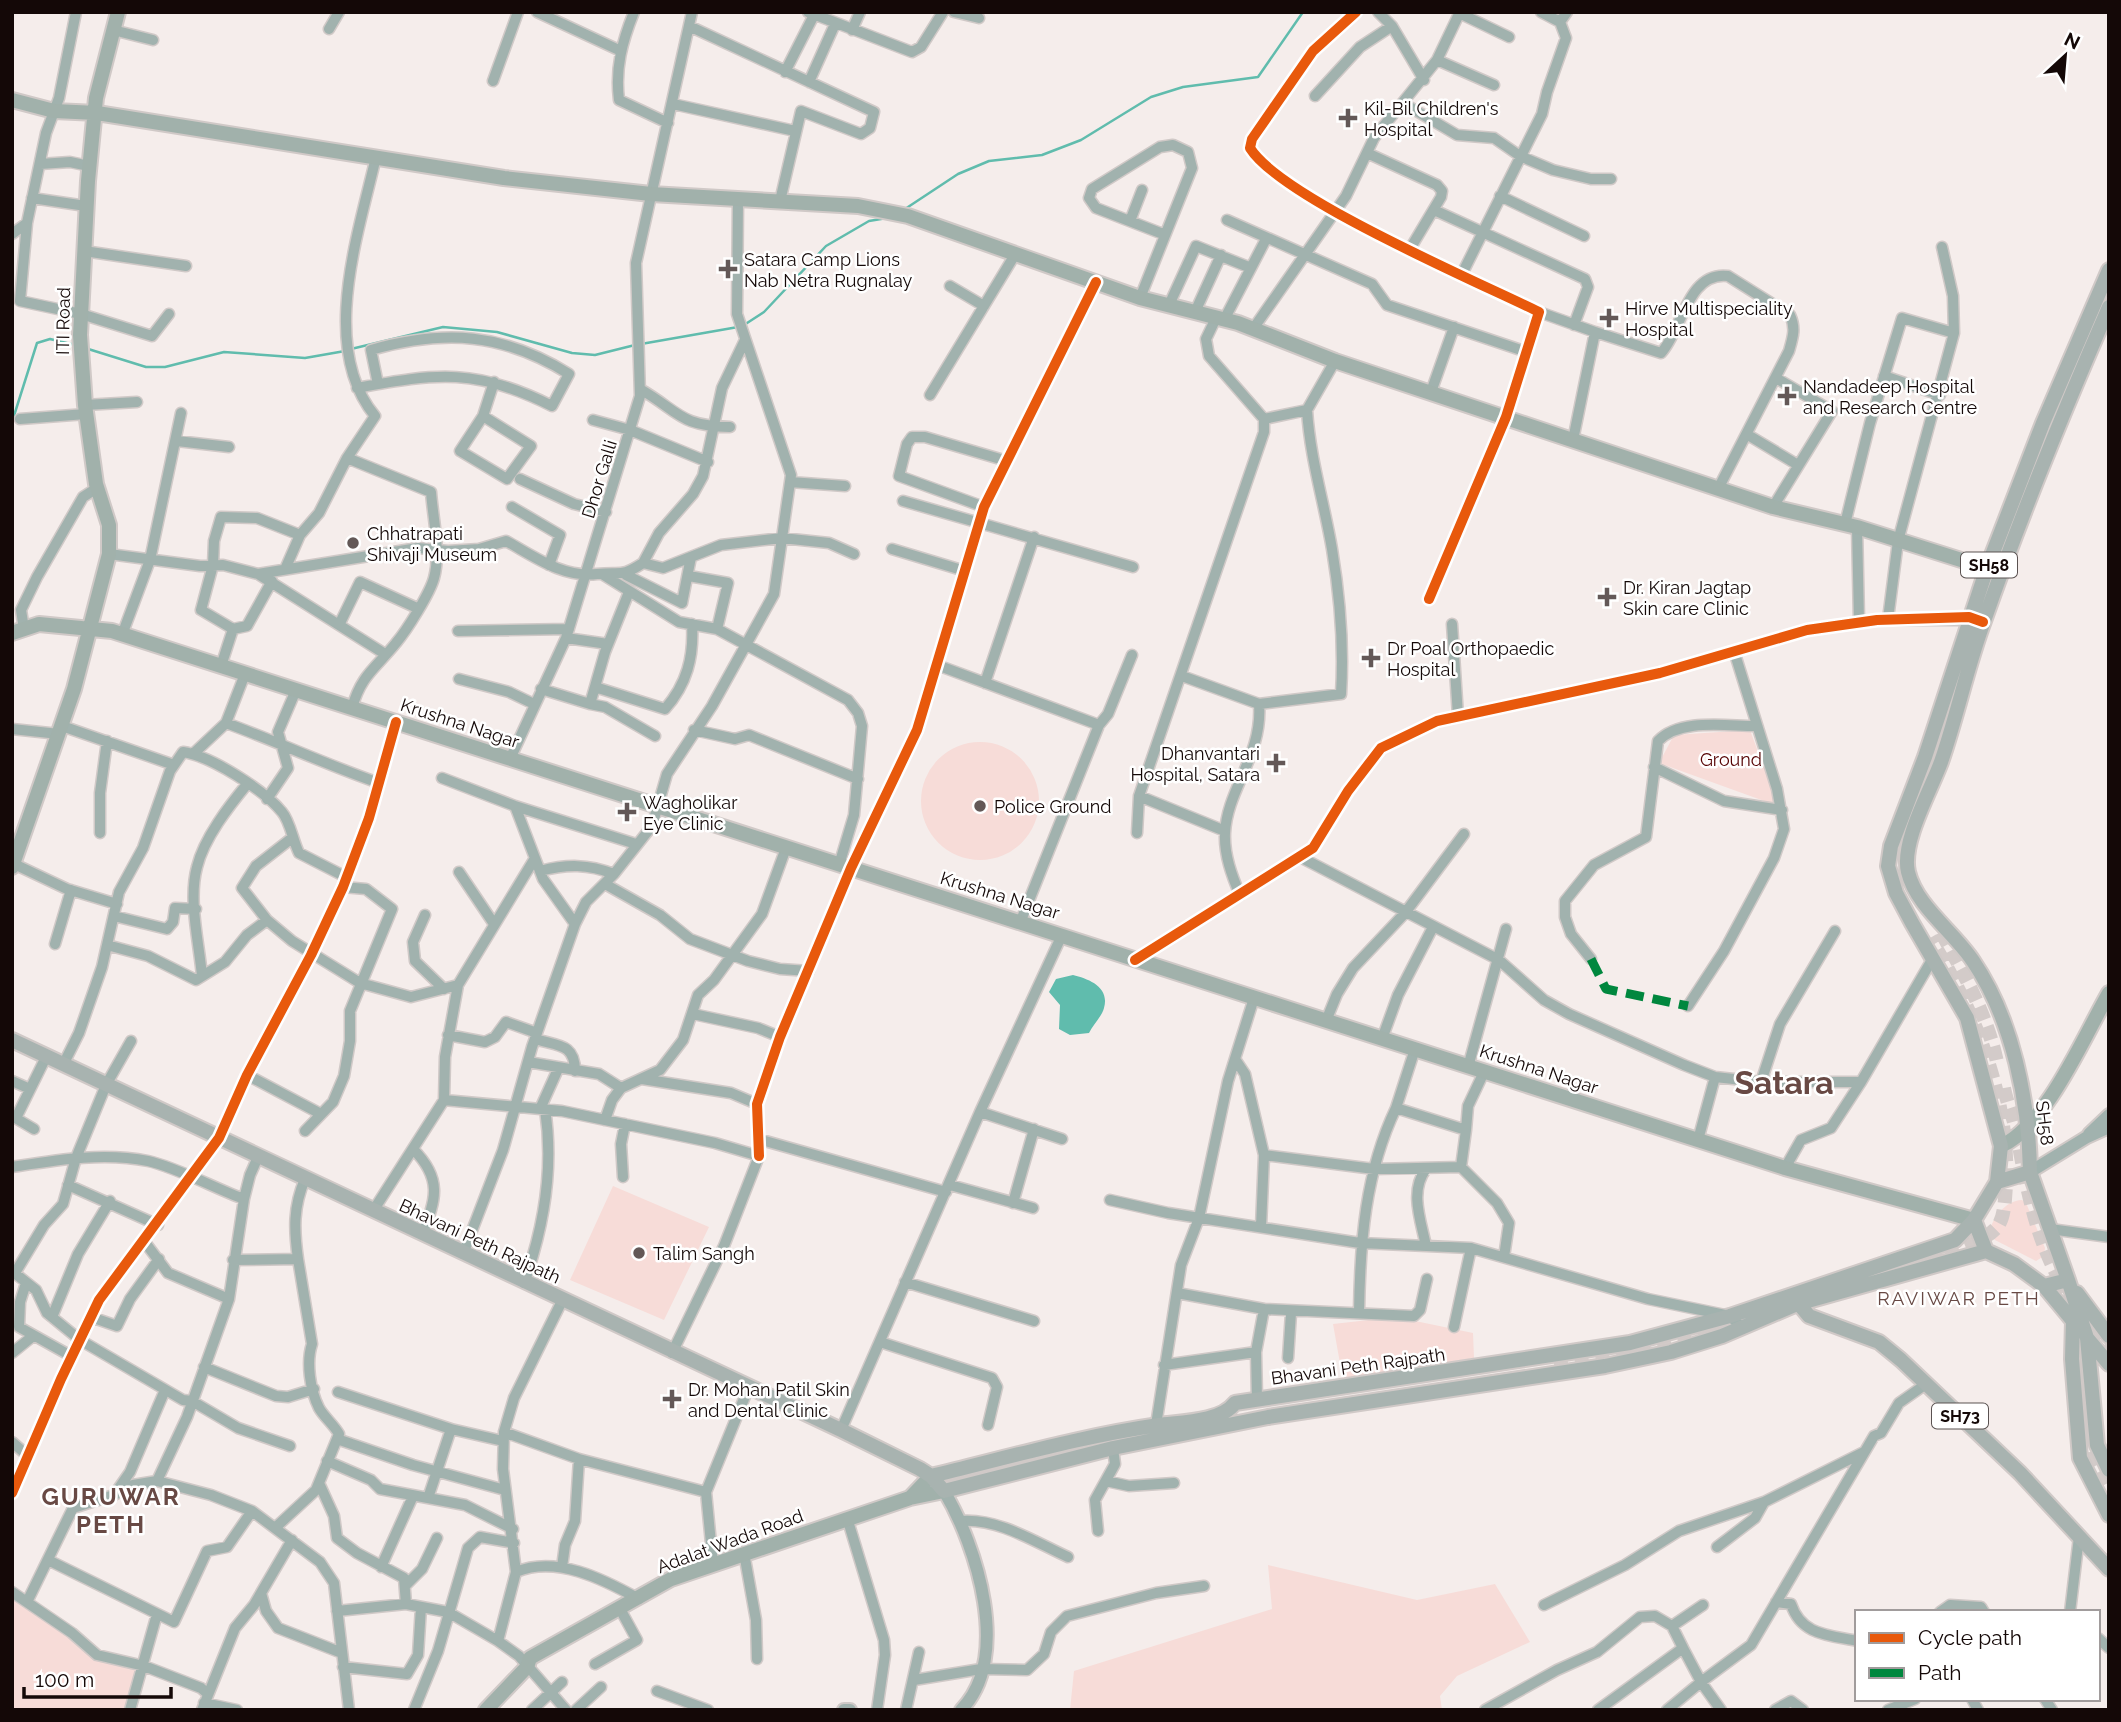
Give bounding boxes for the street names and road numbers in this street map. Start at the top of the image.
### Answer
street label: ITI Road [52,287,74,355]
street label: Dhor Galli [577,437,621,521]
road number: SH58 [1961,552,2017,578]
street label: Krushna Nagar [398,694,523,752]
street label: Krushna Nagar [938,867,1063,923]
street label: Krushna Nagar [1477,1040,1602,1098]
street label: SH58 [2032,1100,2058,1146]
street label: Bhavani Peth Rajpath [396,1194,564,1288]
street label: Bhavani Peth Rajpath [1270,1343,1446,1389]
road number: SH73 [1932,1404,1988,1428]
street label: Adalat Wada Road [654,1505,806,1577]

